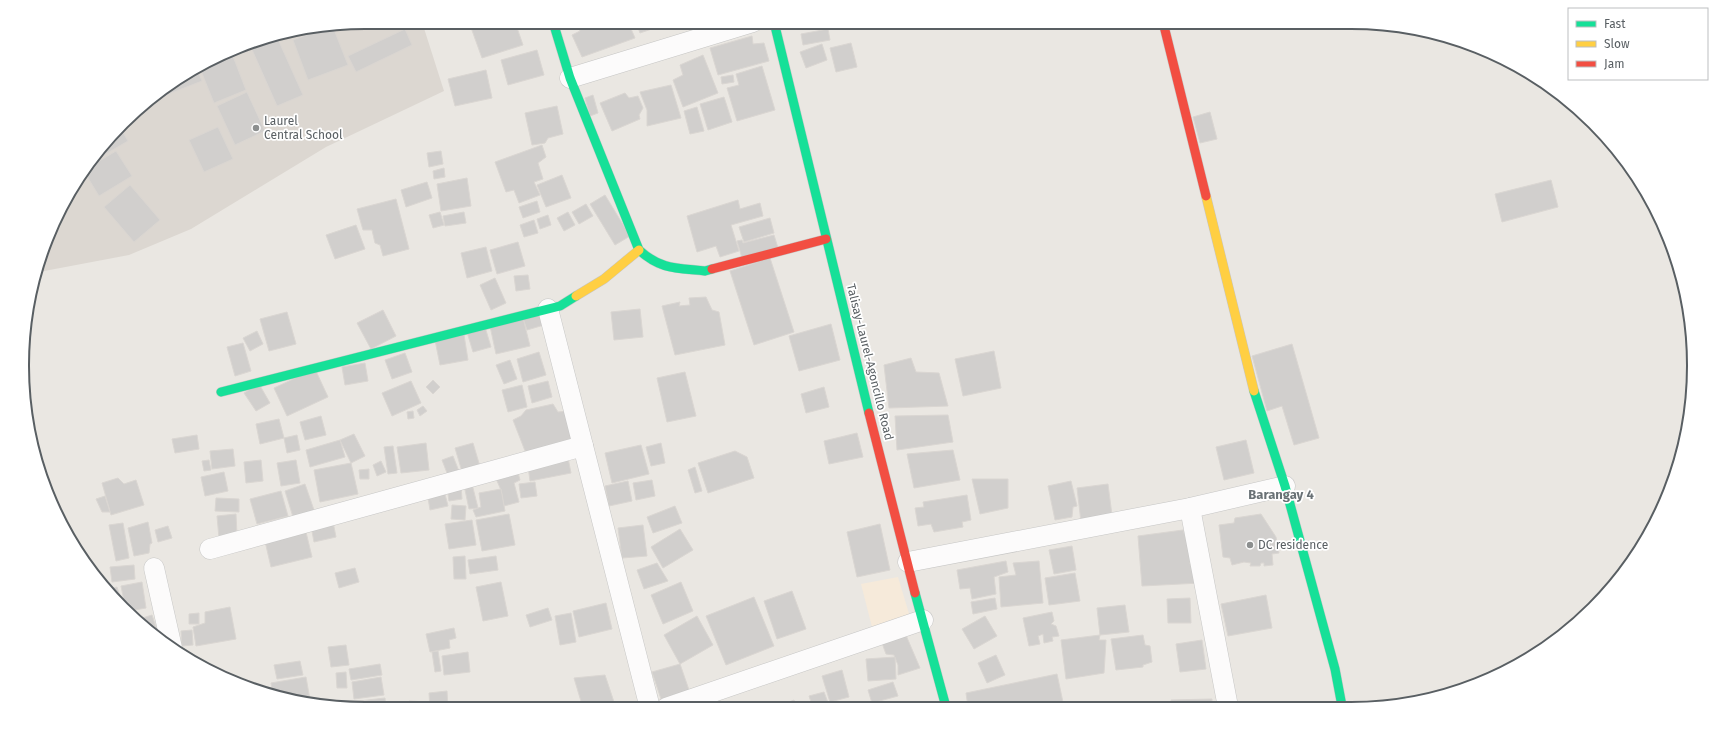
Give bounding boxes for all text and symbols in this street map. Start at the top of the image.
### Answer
legend [1568,8,1708,80]
text: Fast [1604,17,1626,31]
text: Slow [1604,37,1630,51]
text: Jam [1604,57,1624,71]
place label: Laurel Central School [264,114,343,142]
marker: Laurel Central School [251,123,261,133]
street label: Talisay-Laurel-Agoncillo Road [844,282,896,442]
district label: Barangay 4 [1248,487,1314,502]
place label: DC residence [1258,538,1328,552]
marker: DC residence [1245,540,1255,550]

